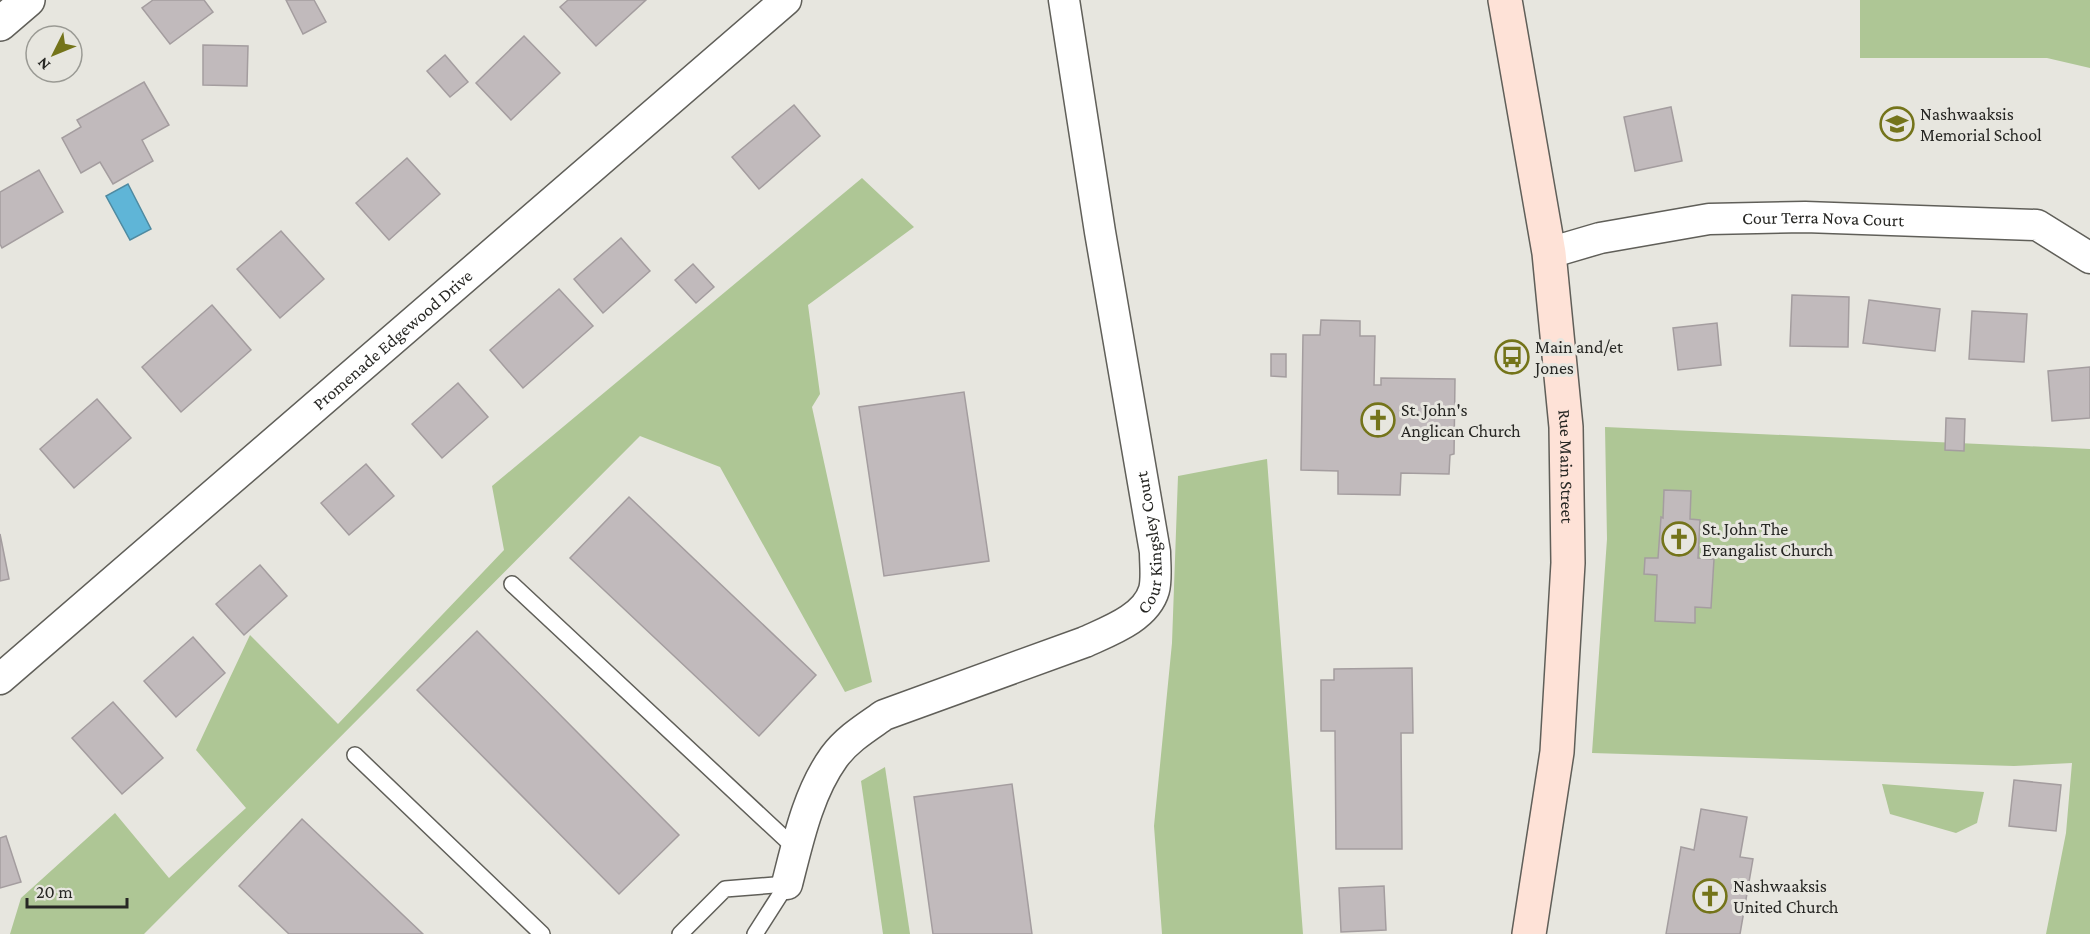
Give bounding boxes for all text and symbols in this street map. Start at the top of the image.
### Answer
north arrow [24,24,84,84]
text: N [33,54,53,74]
place label: Nashwaaksis Memorial School [1920,104,2042,145]
school or university icon: Nashwaaksis Memorial School [1879,106,1915,142]
street label: Cour Terra Nova Court [1742,207,1905,230]
street label: Promenade Edgewood Drive [309,265,477,414]
place label: Main and/et Jones [1533,337,1624,378]
bus stop icon: Main and/et Jones [1494,339,1530,375]
place label: St. John's Anglican Church [1401,400,1521,441]
church icon: St. John's Anglican Church [1360,402,1396,438]
street label: Rue Main Street [1554,409,1577,524]
street label: Cour Kingsley Court [1131,469,1166,618]
place label: St. John The Evangalist Church [1702,519,1834,560]
church icon: St. John The Evangalist Church [1661,521,1697,557]
scale bar [27,871,128,909]
place label: Nashwaaksis United Church [1733,876,1839,917]
church icon: Nashwaaksis United Church [1692,878,1728,914]
text: 20 m [36,882,73,902]

